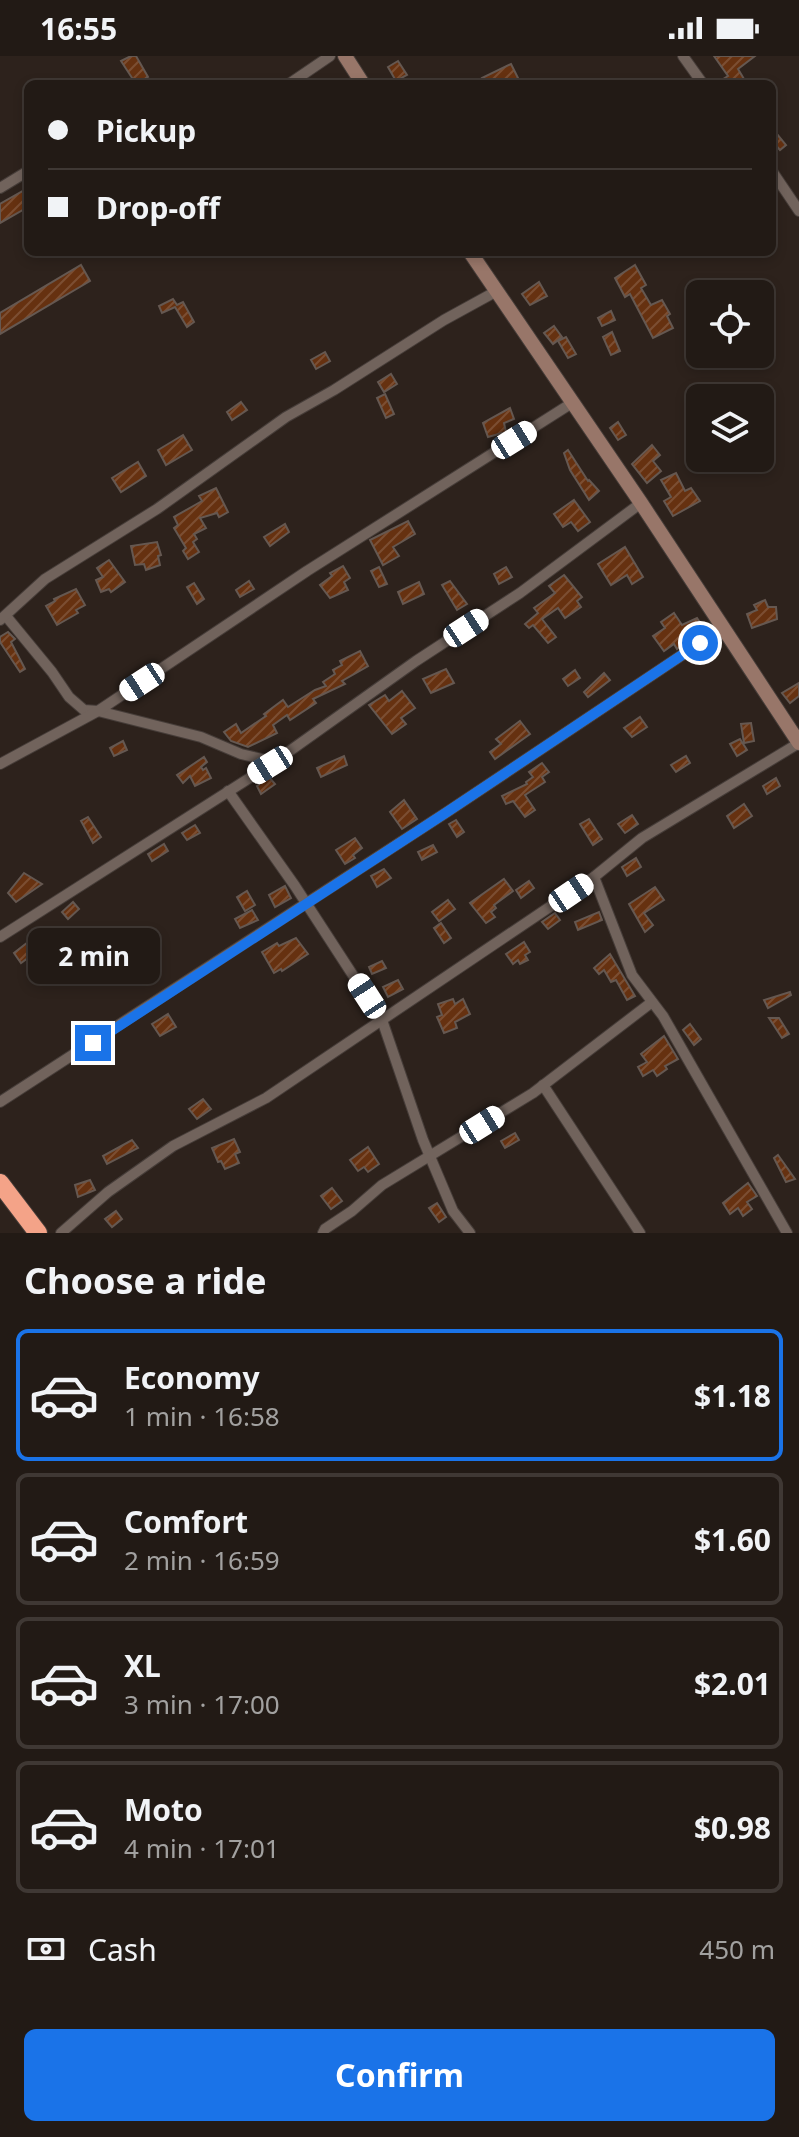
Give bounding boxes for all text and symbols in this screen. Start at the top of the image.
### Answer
text: 16:55 [40,8,117,49]
text: Pickup [96,110,196,151]
text: Drop-off [96,187,220,228]
map controls [686,280,774,472]
button: locate [686,280,774,368]
button: layers [686,384,774,472]
car [487,417,541,463]
car [439,605,493,651]
route start [682,625,718,661]
car [115,659,169,705]
car [243,742,297,788]
car [544,870,598,916]
callout: 2 min [27,927,159,983]
text: 2 min [58,938,130,974]
car [344,969,390,1023]
route end [75,1025,111,1061]
car [455,1102,509,1148]
text: Choose a ride [24,1256,266,1305]
text: Economy [124,1357,260,1398]
icon: car [28,1359,100,1431]
text: $1.18 [694,1375,771,1416]
text: 1 min · 16:58 [124,1398,280,1434]
text: Comfort [124,1501,248,1542]
icon: car [28,1503,100,1575]
text: $1.60 [694,1519,771,1560]
text: 2 min · 16:59 [124,1542,280,1578]
text: XL [124,1645,161,1686]
icon: car [28,1647,100,1719]
text: $2.01 [694,1663,771,1704]
text: 3 min · 17:00 [124,1686,280,1722]
text: Moto [124,1789,203,1830]
icon: car [28,1791,100,1863]
text: $0.98 [694,1807,771,1848]
text: 4 min · 17:01 [124,1830,280,1866]
icon: cash [24,1927,68,1971]
text: Cash [88,1929,157,1970]
text: 450 m [699,1931,775,1967]
button: Confirm [24,2029,775,2121]

